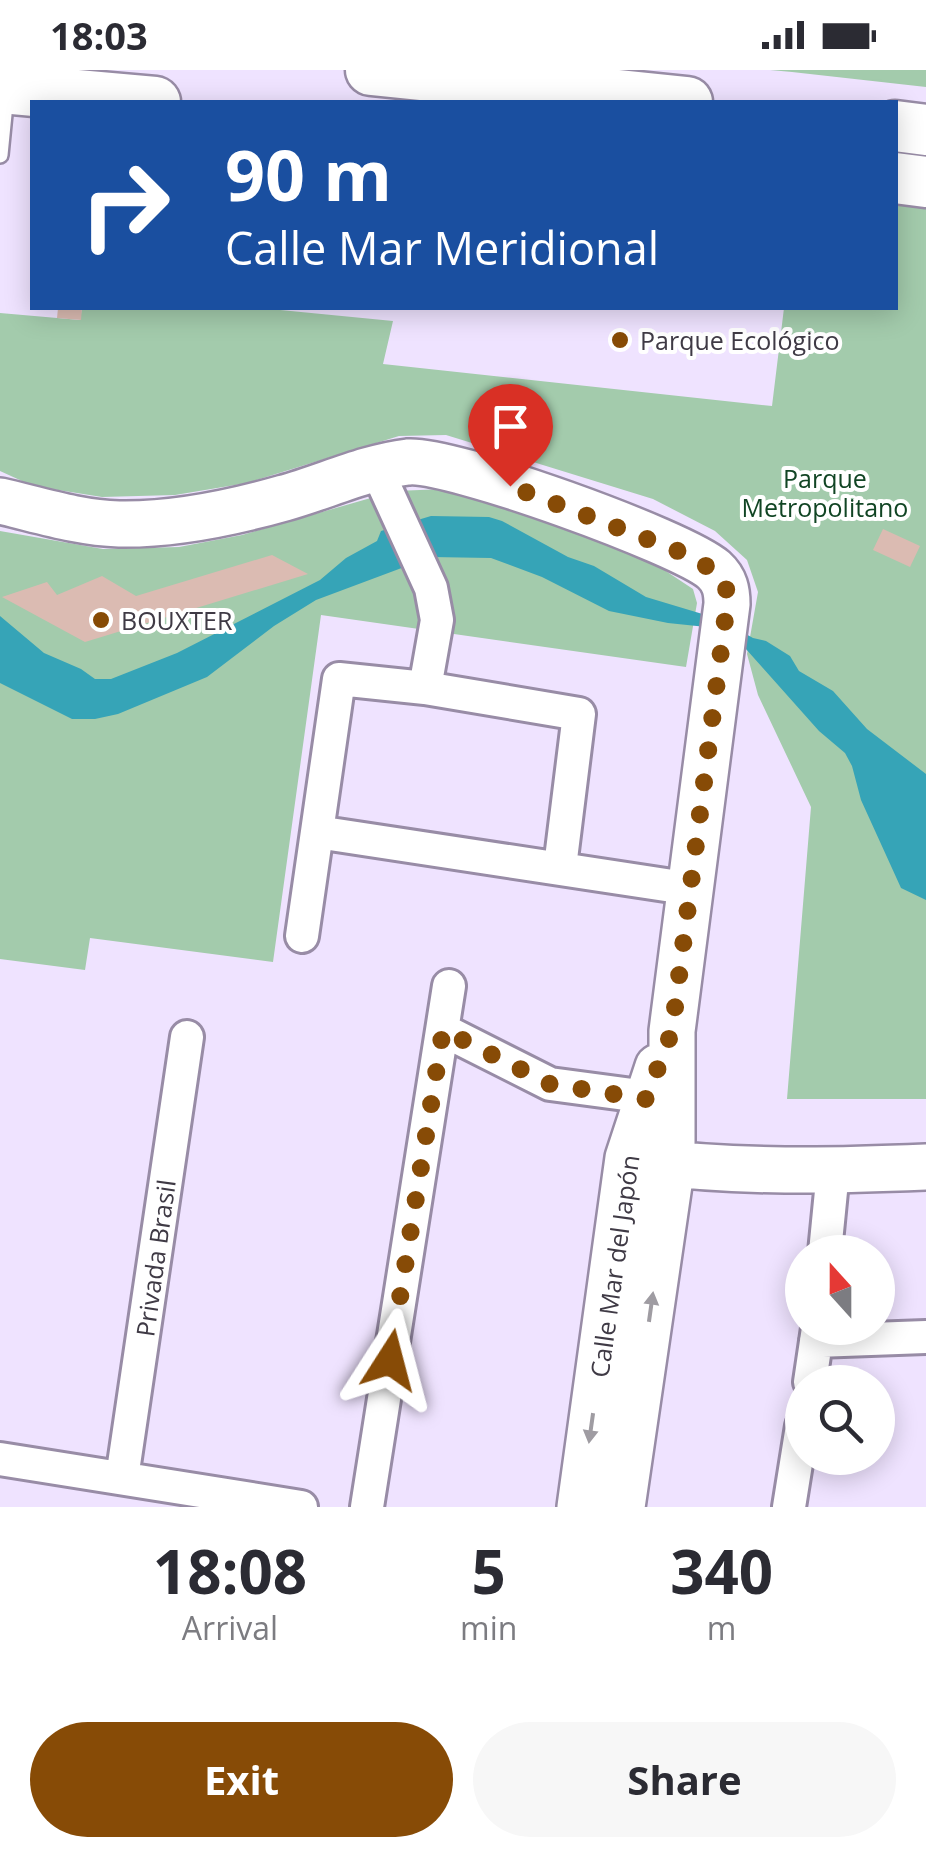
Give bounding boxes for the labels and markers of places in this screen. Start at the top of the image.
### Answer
place label: Parque Ecológico [640,323,839,357]
marker: Parque Ecológico [609,329,631,351]
pin [468,384,553,487]
place label: BOUXTER [121,603,233,637]
marker: BOUXTER [90,609,112,631]

